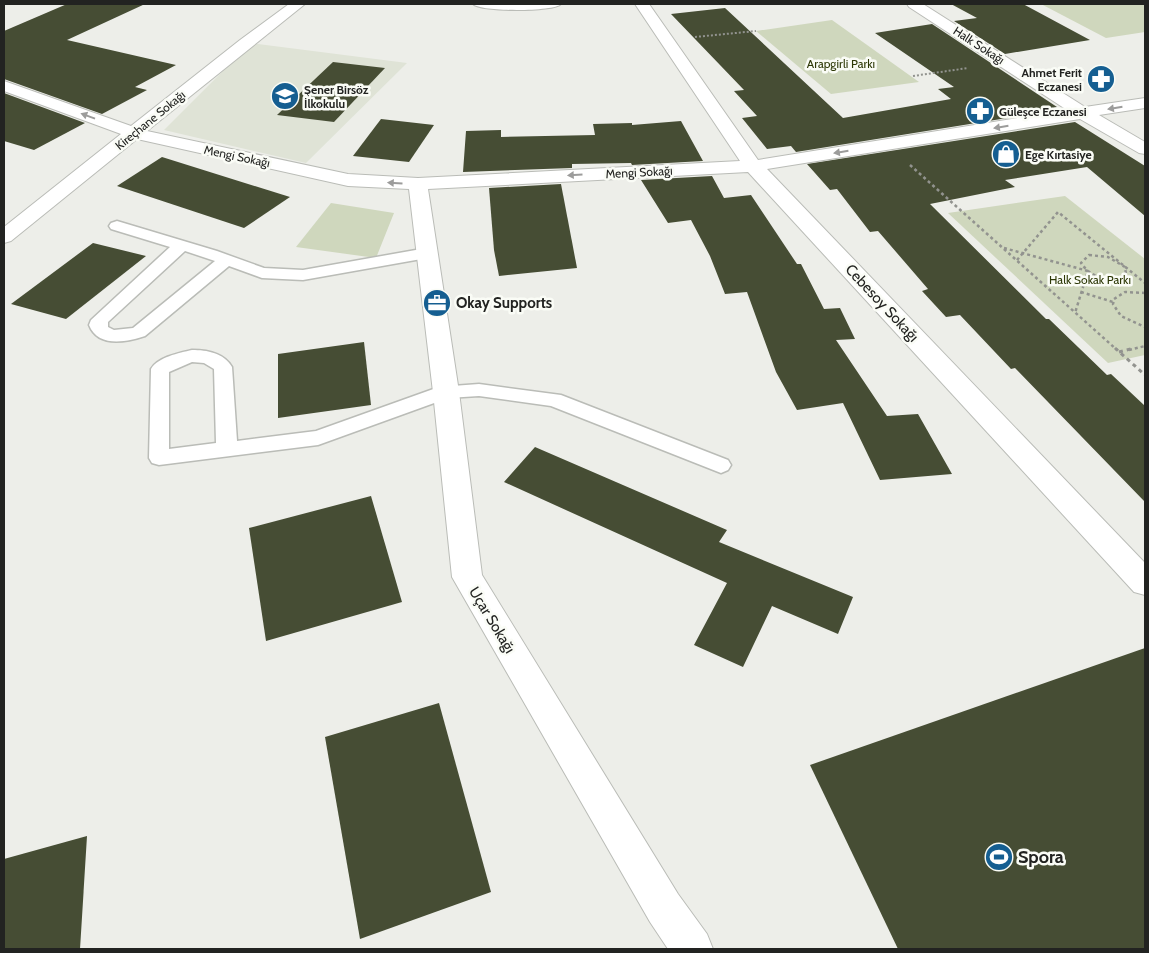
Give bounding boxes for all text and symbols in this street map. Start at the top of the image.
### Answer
street label: Halk Sokağı [950,23,1008,67]
park label: Arapgirli Parkı [807,56,875,71]
pharmacy icon: Ahmet Ferit Eczanesi [1086,64,1116,94]
place label: Ahmet Ferit Eczanesi [1021,65,1082,94]
school or university icon: Şener Birsöz İlkokulu [270,81,300,111]
place label: Şener Birsöz İlkokulu [304,82,369,111]
street label: Kireçhane Sokağı [112,87,188,153]
pharmacy icon: Güleşce Eczanesi [965,96,995,126]
place label: Güleşce Eczanesi [999,104,1087,119]
one-way arrow [1106,105,1122,113]
one-way arrow [80,112,95,120]
one-way arrow [993,123,1009,131]
shop icon: Ege Kırtasiye [991,139,1021,169]
street label: Mengi Sokağı [203,142,271,170]
place label: Ege Kırtasiye [1025,147,1092,162]
one-way arrow [832,148,848,156]
street label: Mengi Sokağı [605,163,673,181]
one-way arrow [566,172,582,180]
one-way arrow [387,178,403,186]
street label: Cebesoy Sokağı [841,260,923,346]
park label: Halk Sokak Parkı [1049,272,1131,287]
office icon: Okay Supports [422,288,452,318]
place label: Okay Supports [456,294,552,312]
street label: Uçar Sokağı [465,584,519,656]
sports icon: Spora [984,842,1014,872]
place label: Spora [1018,846,1064,868]

